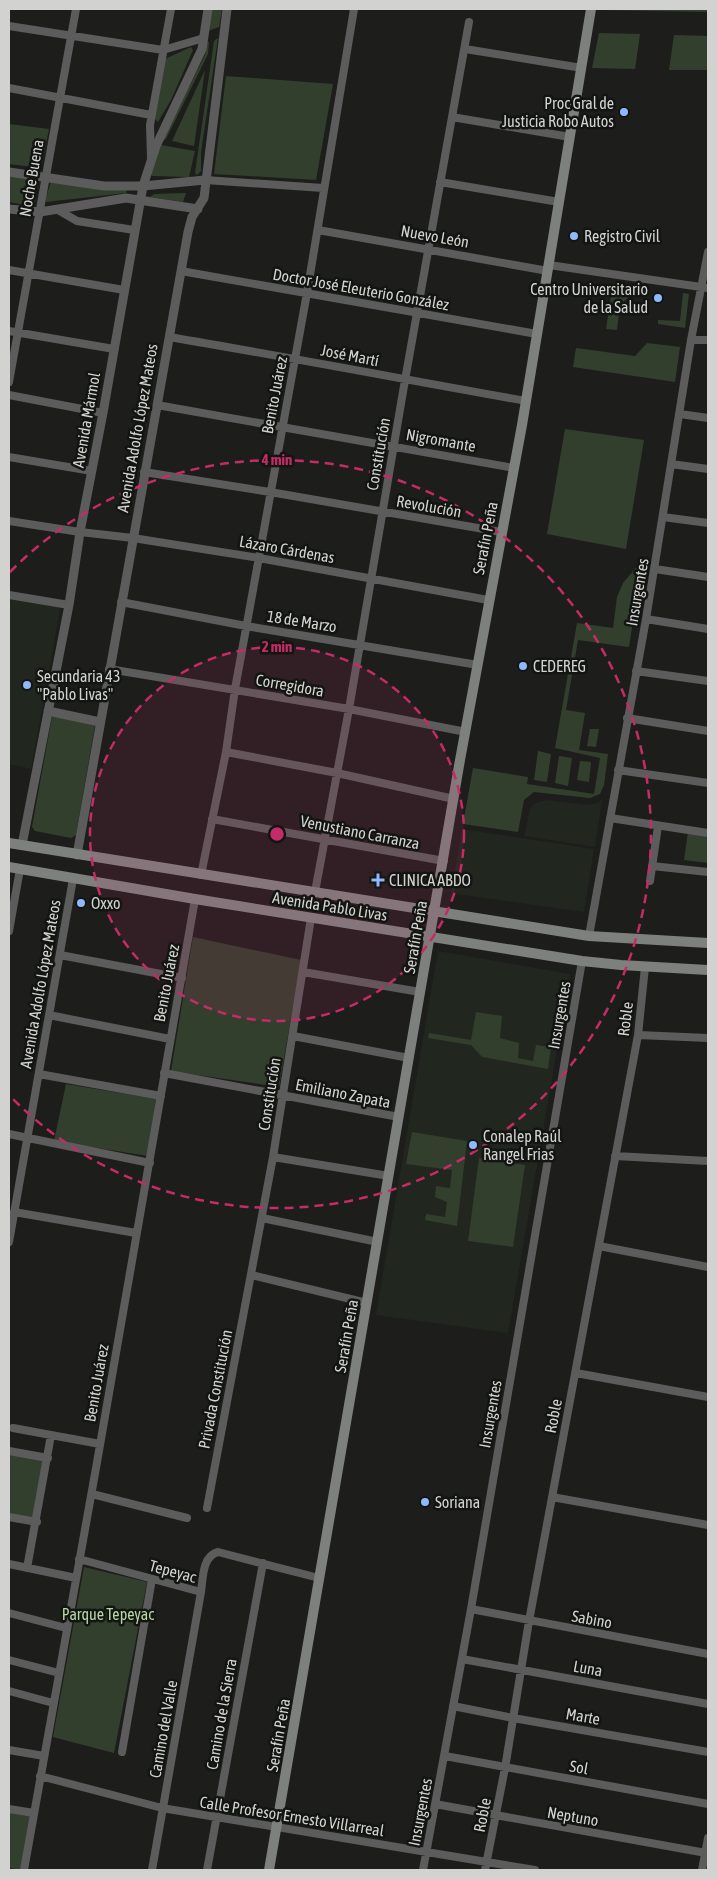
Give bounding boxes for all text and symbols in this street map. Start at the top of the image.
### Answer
place label: Proc Gral de Justicia Robo Autos [502,94,614,130]
marker: Proc Gral de Justicia Robo Autos [618,106,630,118]
street label: Noche Buena [15,138,47,218]
street label: Nuevo León [399,221,471,251]
place label: Registro Civil [584,227,661,246]
marker: Registro Civil [568,230,580,242]
street label: Doctor José Eleuterio González [271,265,451,313]
place label: Centro Universitario de la Salud [530,280,648,316]
marker: Centro Universitario de la Salud [652,292,664,304]
street label: José Martí [319,341,381,369]
street label: Avenida Adolfo López Mateos [113,342,162,514]
street label: Benito Juárez [258,355,290,435]
street label: Avenida Mármol [69,370,103,469]
street label: Constitución [363,416,393,492]
street label: Nigromante [404,425,477,456]
text: 4 min [261,451,292,468]
street label: Revolución [395,491,463,521]
street label: Serafín Peña [469,500,501,576]
street label: Lázaro Cárdenas [238,532,336,566]
street label: Insurgentes [622,556,653,627]
street label: 18 de Marzo [266,607,338,635]
text: 2 min [262,638,292,655]
place label: CEDEREG [533,657,586,675]
marker: CEDEREG [517,660,529,672]
place label: Secundaria 43 "Pablo Livas" [37,667,120,703]
street label: Corregidora [254,670,326,701]
marker: Secundaria 43 "Pablo Livas" [21,679,33,691]
street label: Venustiano Carranza [299,812,421,852]
centre of rings [268,825,286,843]
place label: CLINICA ABDO [389,871,471,889]
marker: CLINICA ABDO [371,873,385,887]
street label: Avenida Pablo Livas [271,888,389,924]
place label: Oxxo [91,894,121,912]
marker: Oxxo [75,897,87,909]
street label: Avenida Adolfo López Mateos [16,898,65,1070]
street label: Serafín Peña [400,899,430,975]
street label: Benito Juárez [150,943,182,1023]
street label: Insurgentes [544,979,575,1050]
street label: Roble [614,1001,636,1037]
street label: Constitución [254,1056,284,1132]
street label: Emiliano Zapata [294,1075,392,1112]
place label: Conalep Raúl Rangel Frias [483,1127,562,1164]
marker: Conalep Raúl Rangel Frias [467,1139,479,1151]
street label: Serafín Peña [331,1298,361,1374]
street label: Privada Constitución [195,1328,235,1450]
street label: Benito Juárez [80,1343,112,1423]
street label: Insurgentes [475,1378,506,1449]
street label: Roble [541,1397,565,1435]
place label: Soriana [435,1493,480,1511]
marker: Soriana [419,1496,431,1508]
street label: Tepeyac [147,1556,198,1587]
park label: Parque Tepeyac [62,1605,154,1624]
street label: Sabino [570,1607,614,1631]
street label: Camino de la Sierra [202,1657,240,1771]
street label: Luna [572,1657,604,1679]
street label: Camino del Valle [146,1679,180,1779]
street label: Serafín Peña [263,1697,293,1773]
street label: Marte [564,1704,602,1728]
street label: Sol [568,1757,590,1778]
street label: Insurgentes [405,1776,436,1847]
street label: Calle Profesor Ernesto Villarreal [199,1793,386,1840]
street label: Roble [470,1796,494,1834]
street label: Neptuno [546,1803,600,1830]

